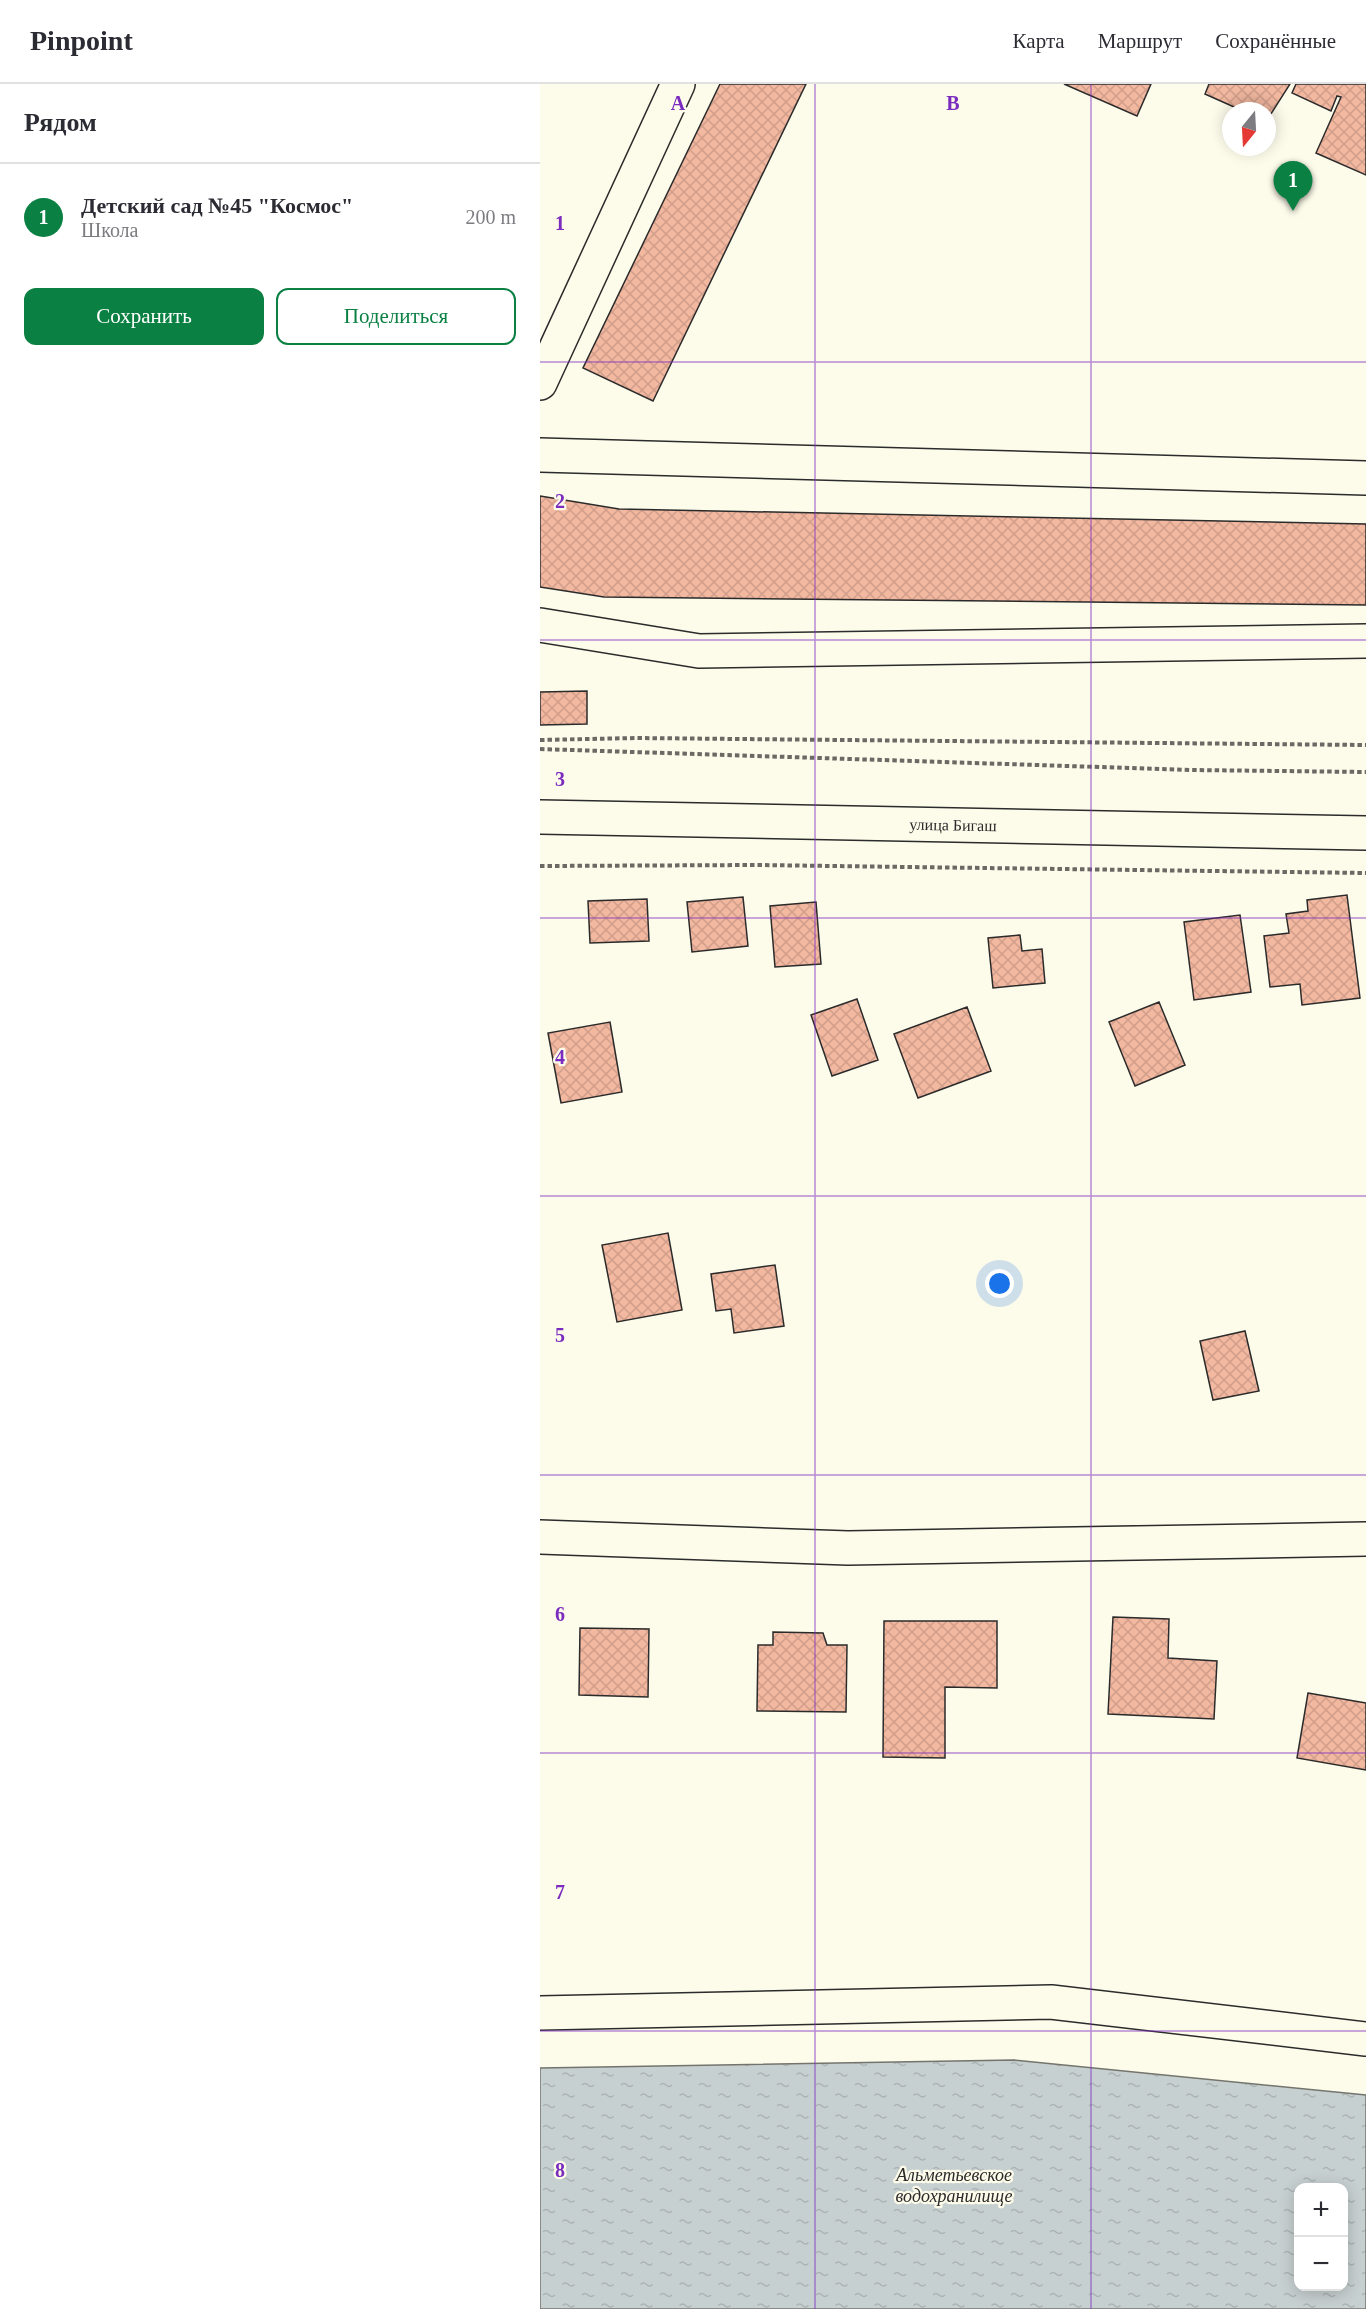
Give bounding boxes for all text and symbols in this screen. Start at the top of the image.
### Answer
text: Pinpoint [30,25,133,56]
text: Карта [1013,29,1065,53]
text: Маршрут [1098,29,1182,53]
text: Сохранённые [1215,29,1336,53]
text: A [671,92,686,114]
text: B [946,92,960,114]
north arrow [1222,102,1276,156]
text: Рядом [24,108,97,137]
pin: 1 [1274,162,1312,211]
text: Детский сад №45 "Космос" [81,193,353,218]
text: 1 [39,206,49,228]
text: 200 m [465,206,516,228]
text: 1 [555,212,565,234]
text: Школа [81,219,138,241]
button: Сохранить [24,288,264,345]
button: Поделиться [276,288,516,345]
text: 2 [555,490,565,512]
text: 3 [555,768,565,790]
street label: улица Бигаш [909,816,997,835]
text: 4 [555,1046,565,1068]
your location [985,1269,1014,1298]
text: 5 [555,1324,565,1346]
text: 6 [555,1603,565,1625]
text: 7 [555,1881,565,1903]
text: 8 [555,2159,565,2181]
water label: Альметьевское водохранилище [895,2165,1012,2206]
map controls [1294,2183,1348,2291]
button: + [1294,2183,1348,2237]
button: − [1294,2237,1348,2291]

